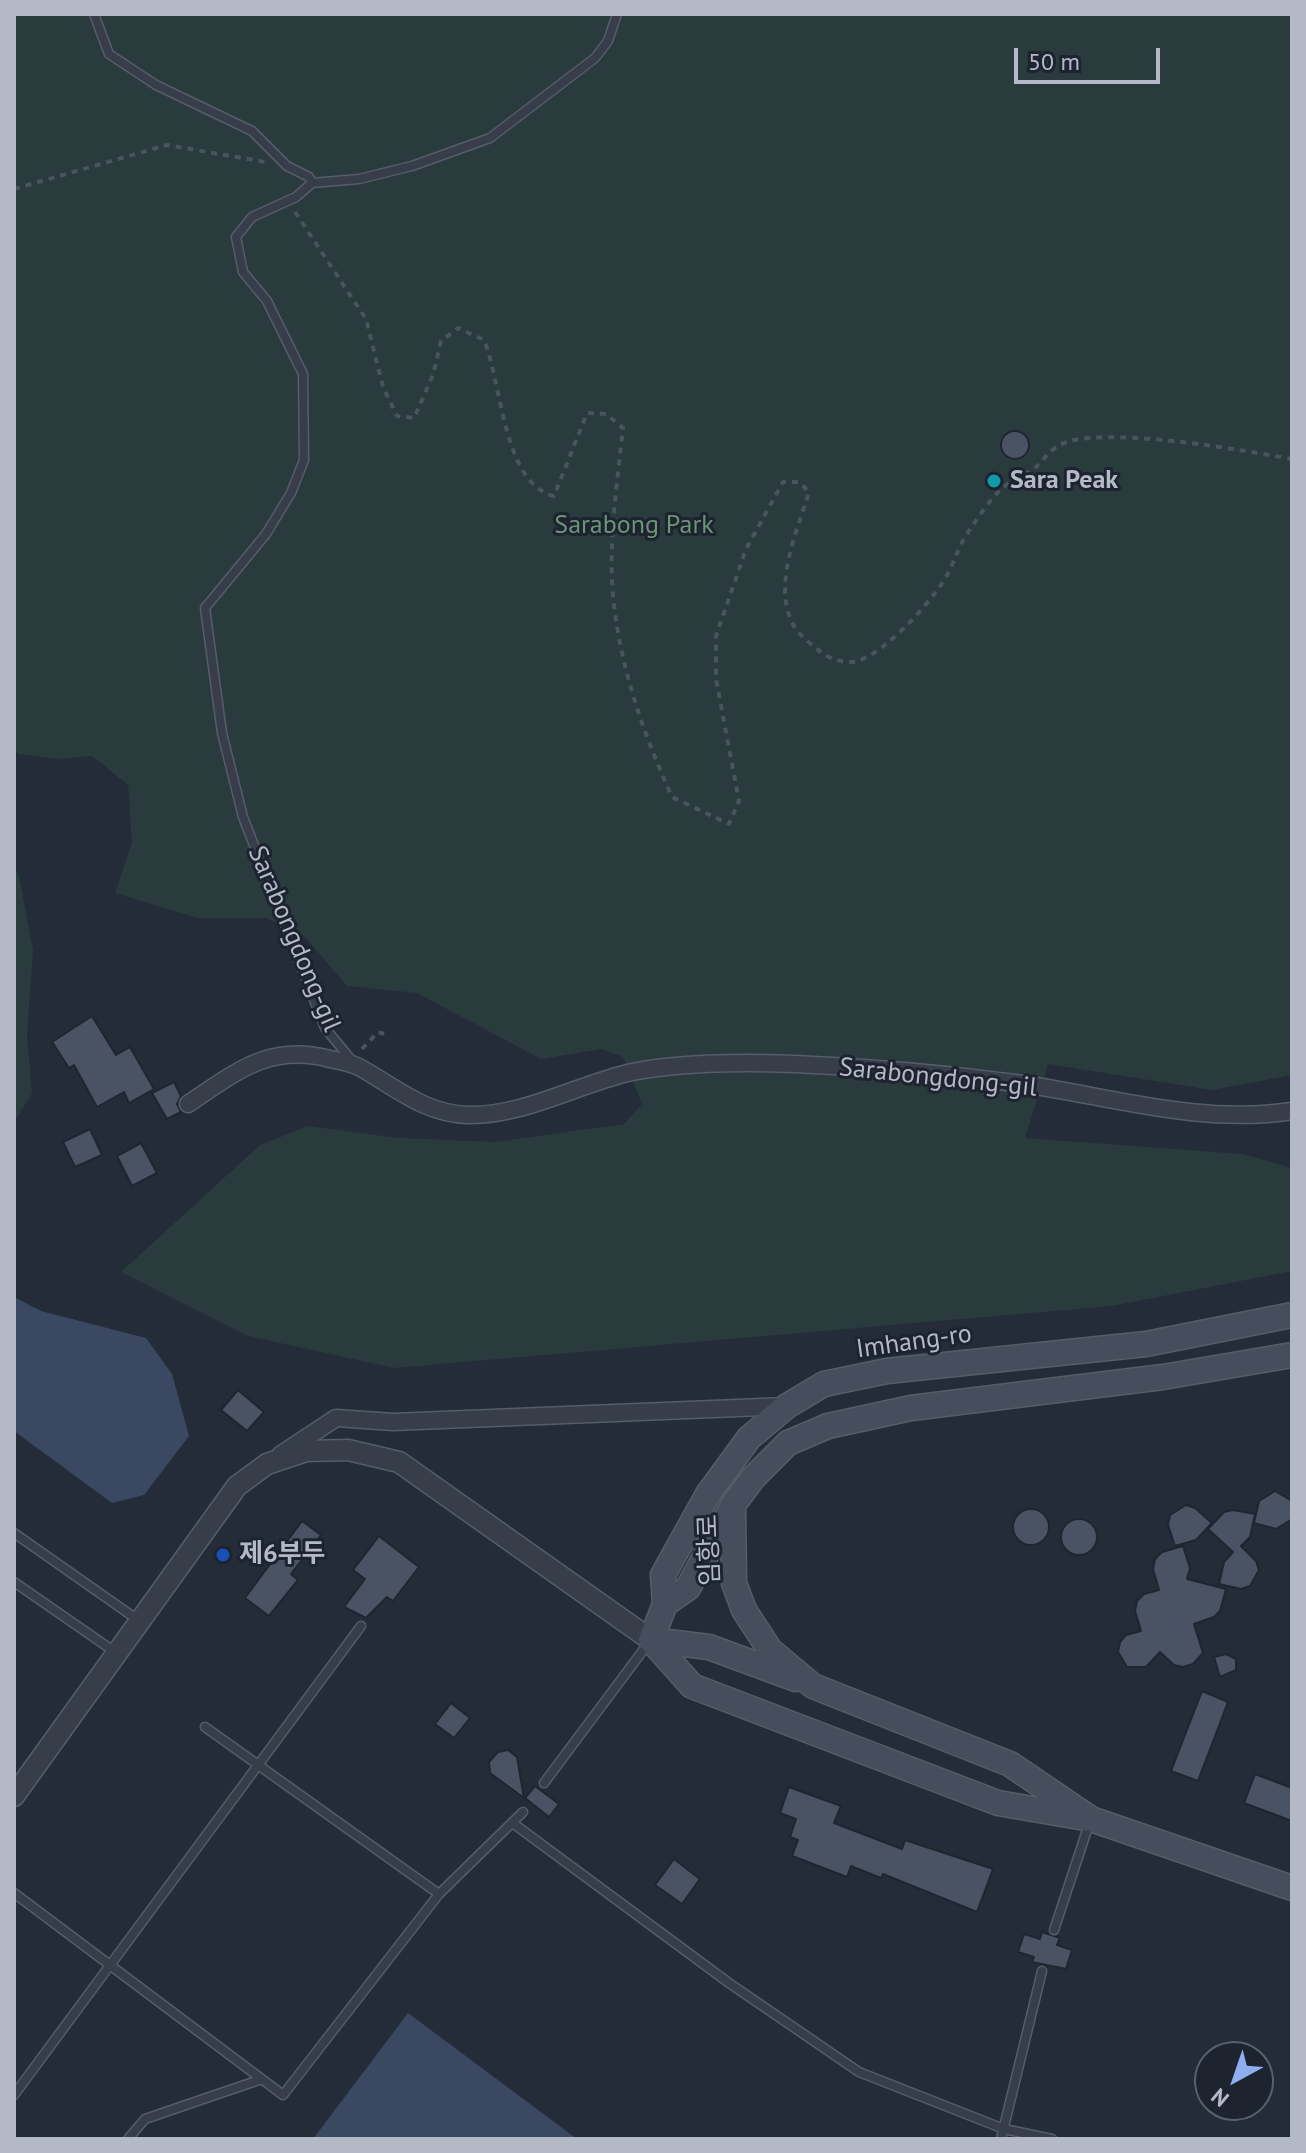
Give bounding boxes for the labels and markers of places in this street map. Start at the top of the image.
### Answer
place label: Sara Peak [1010,465,1118,497]
marker: Sara Peak [985,472,1003,490]
place label: 제6부두 [239,1539,326,1571]
marker: 제6부두 [214,1546,232,1564]

